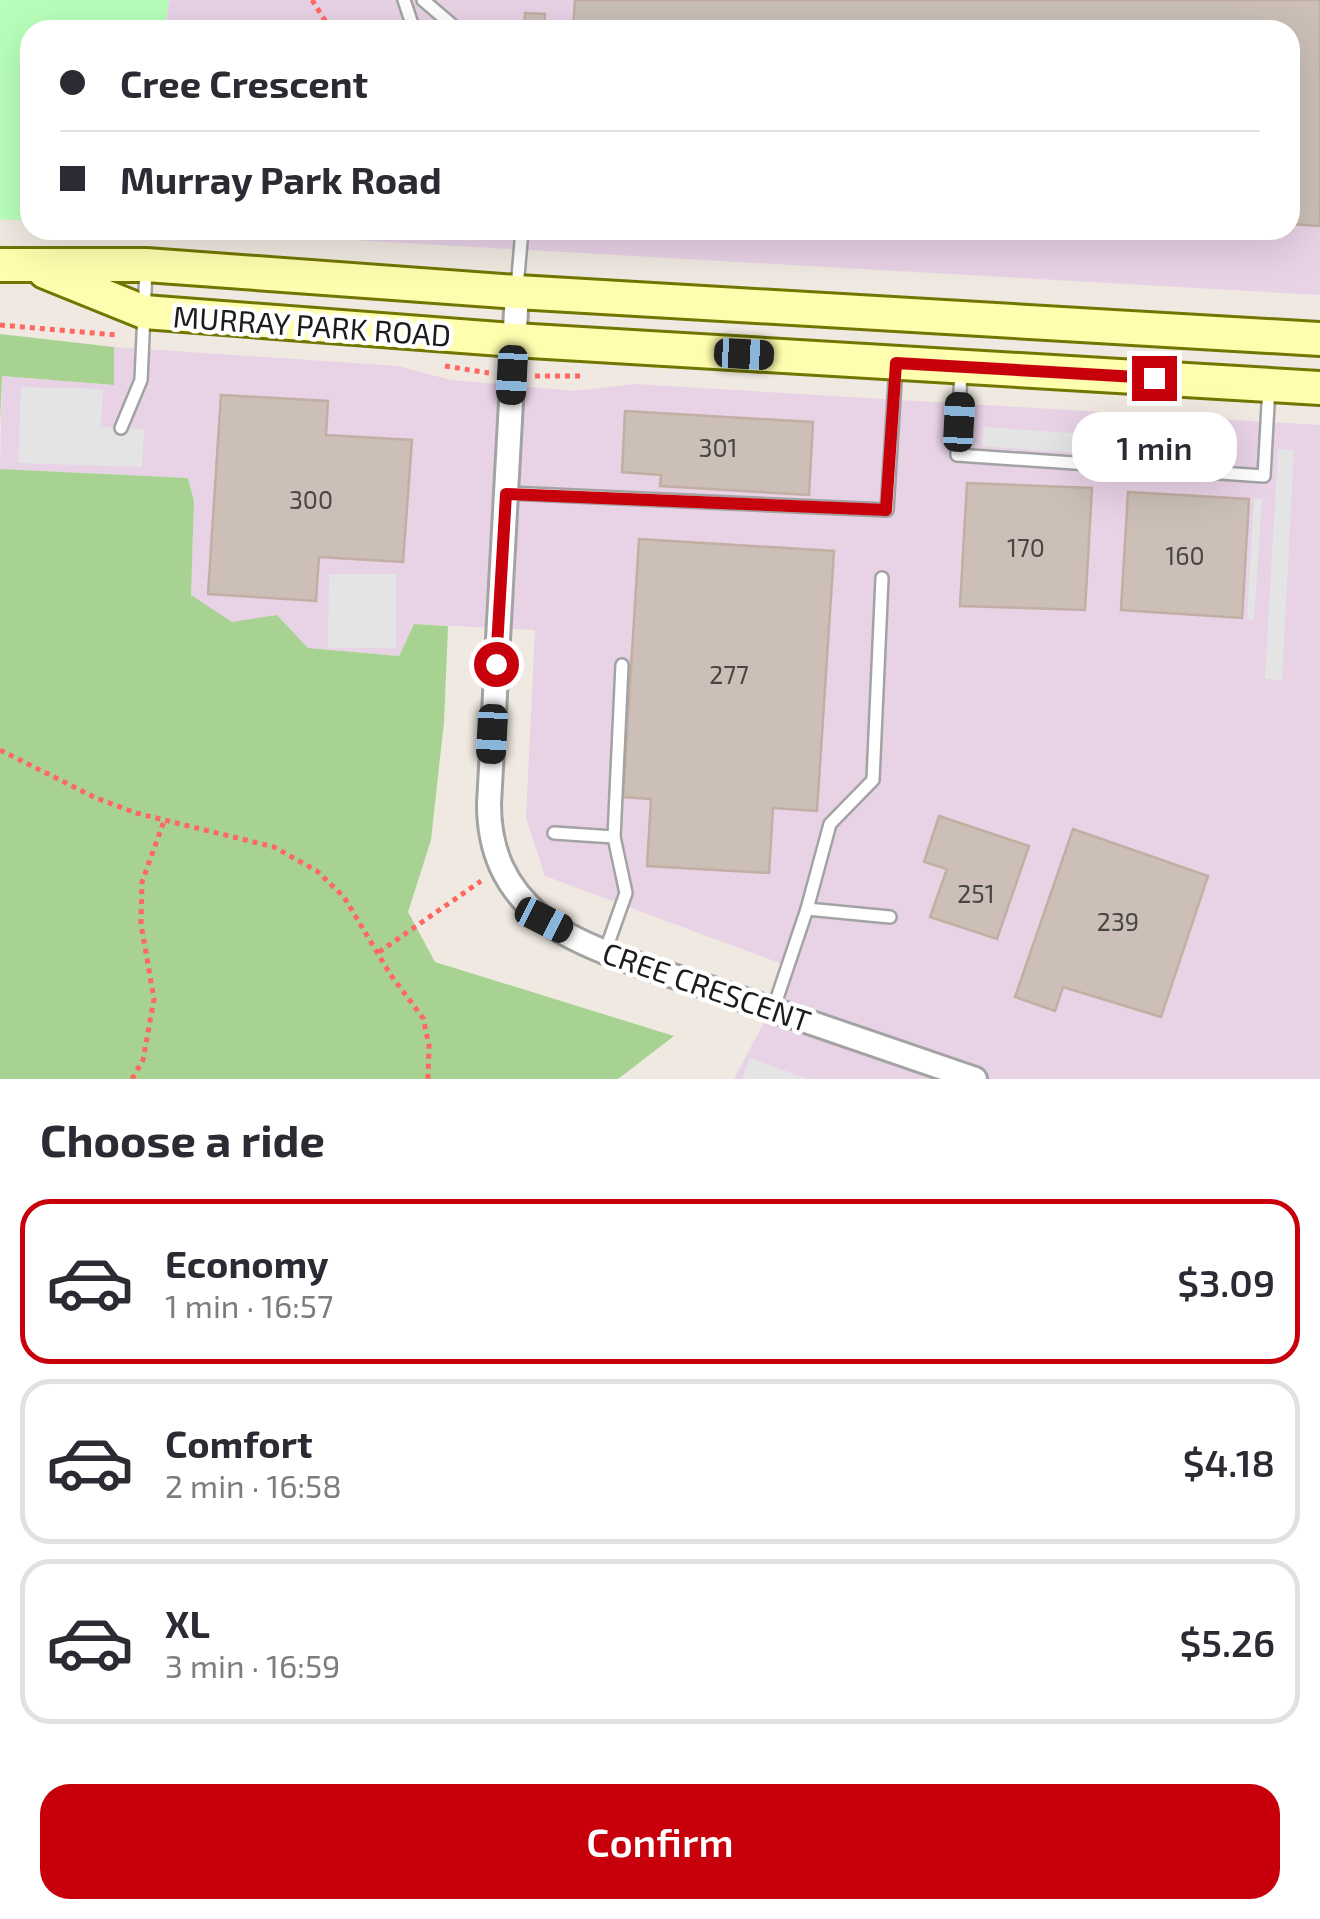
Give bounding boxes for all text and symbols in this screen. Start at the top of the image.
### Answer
text: Cree Crescent [120,60,368,106]
text: Murray Park Road [120,156,442,202]
street label: MURRAY PARK ROAD [172,297,452,353]
car [713,337,775,371]
car [495,344,529,406]
route end [1132,356,1177,401]
car [942,391,976,453]
callout: 1 min [1072,413,1236,483]
text: 1 min [1117,428,1192,466]
house number: 301 [699,432,737,462]
house number: 300 [289,484,333,514]
house number: 170 [1007,532,1045,562]
house number: 160 [1165,540,1205,570]
route start [474,642,519,687]
house number: 277 [709,659,749,689]
car [475,703,509,765]
house number: 251 [957,878,995,908]
car [510,893,578,947]
house number: 239 [1097,906,1139,936]
street label: CREE CRESCENT [598,934,816,1038]
text: Choose a ride [40,1112,325,1166]
icon: car [45,1237,135,1327]
text: Economy [165,1240,329,1286]
text: $3.09 [1177,1259,1275,1305]
text: 1 min · 16:57 [165,1286,333,1324]
icon: car [45,1417,135,1507]
text: Comfort [165,1420,313,1466]
text: $4.18 [1183,1439,1275,1485]
text: 2 min · 16:58 [165,1466,342,1504]
icon: car [45,1597,135,1687]
text: XL [165,1600,210,1646]
text: $5.26 [1180,1619,1275,1665]
text: 3 min · 16:59 [165,1646,340,1684]
button: Confirm [40,1784,1280,1899]

